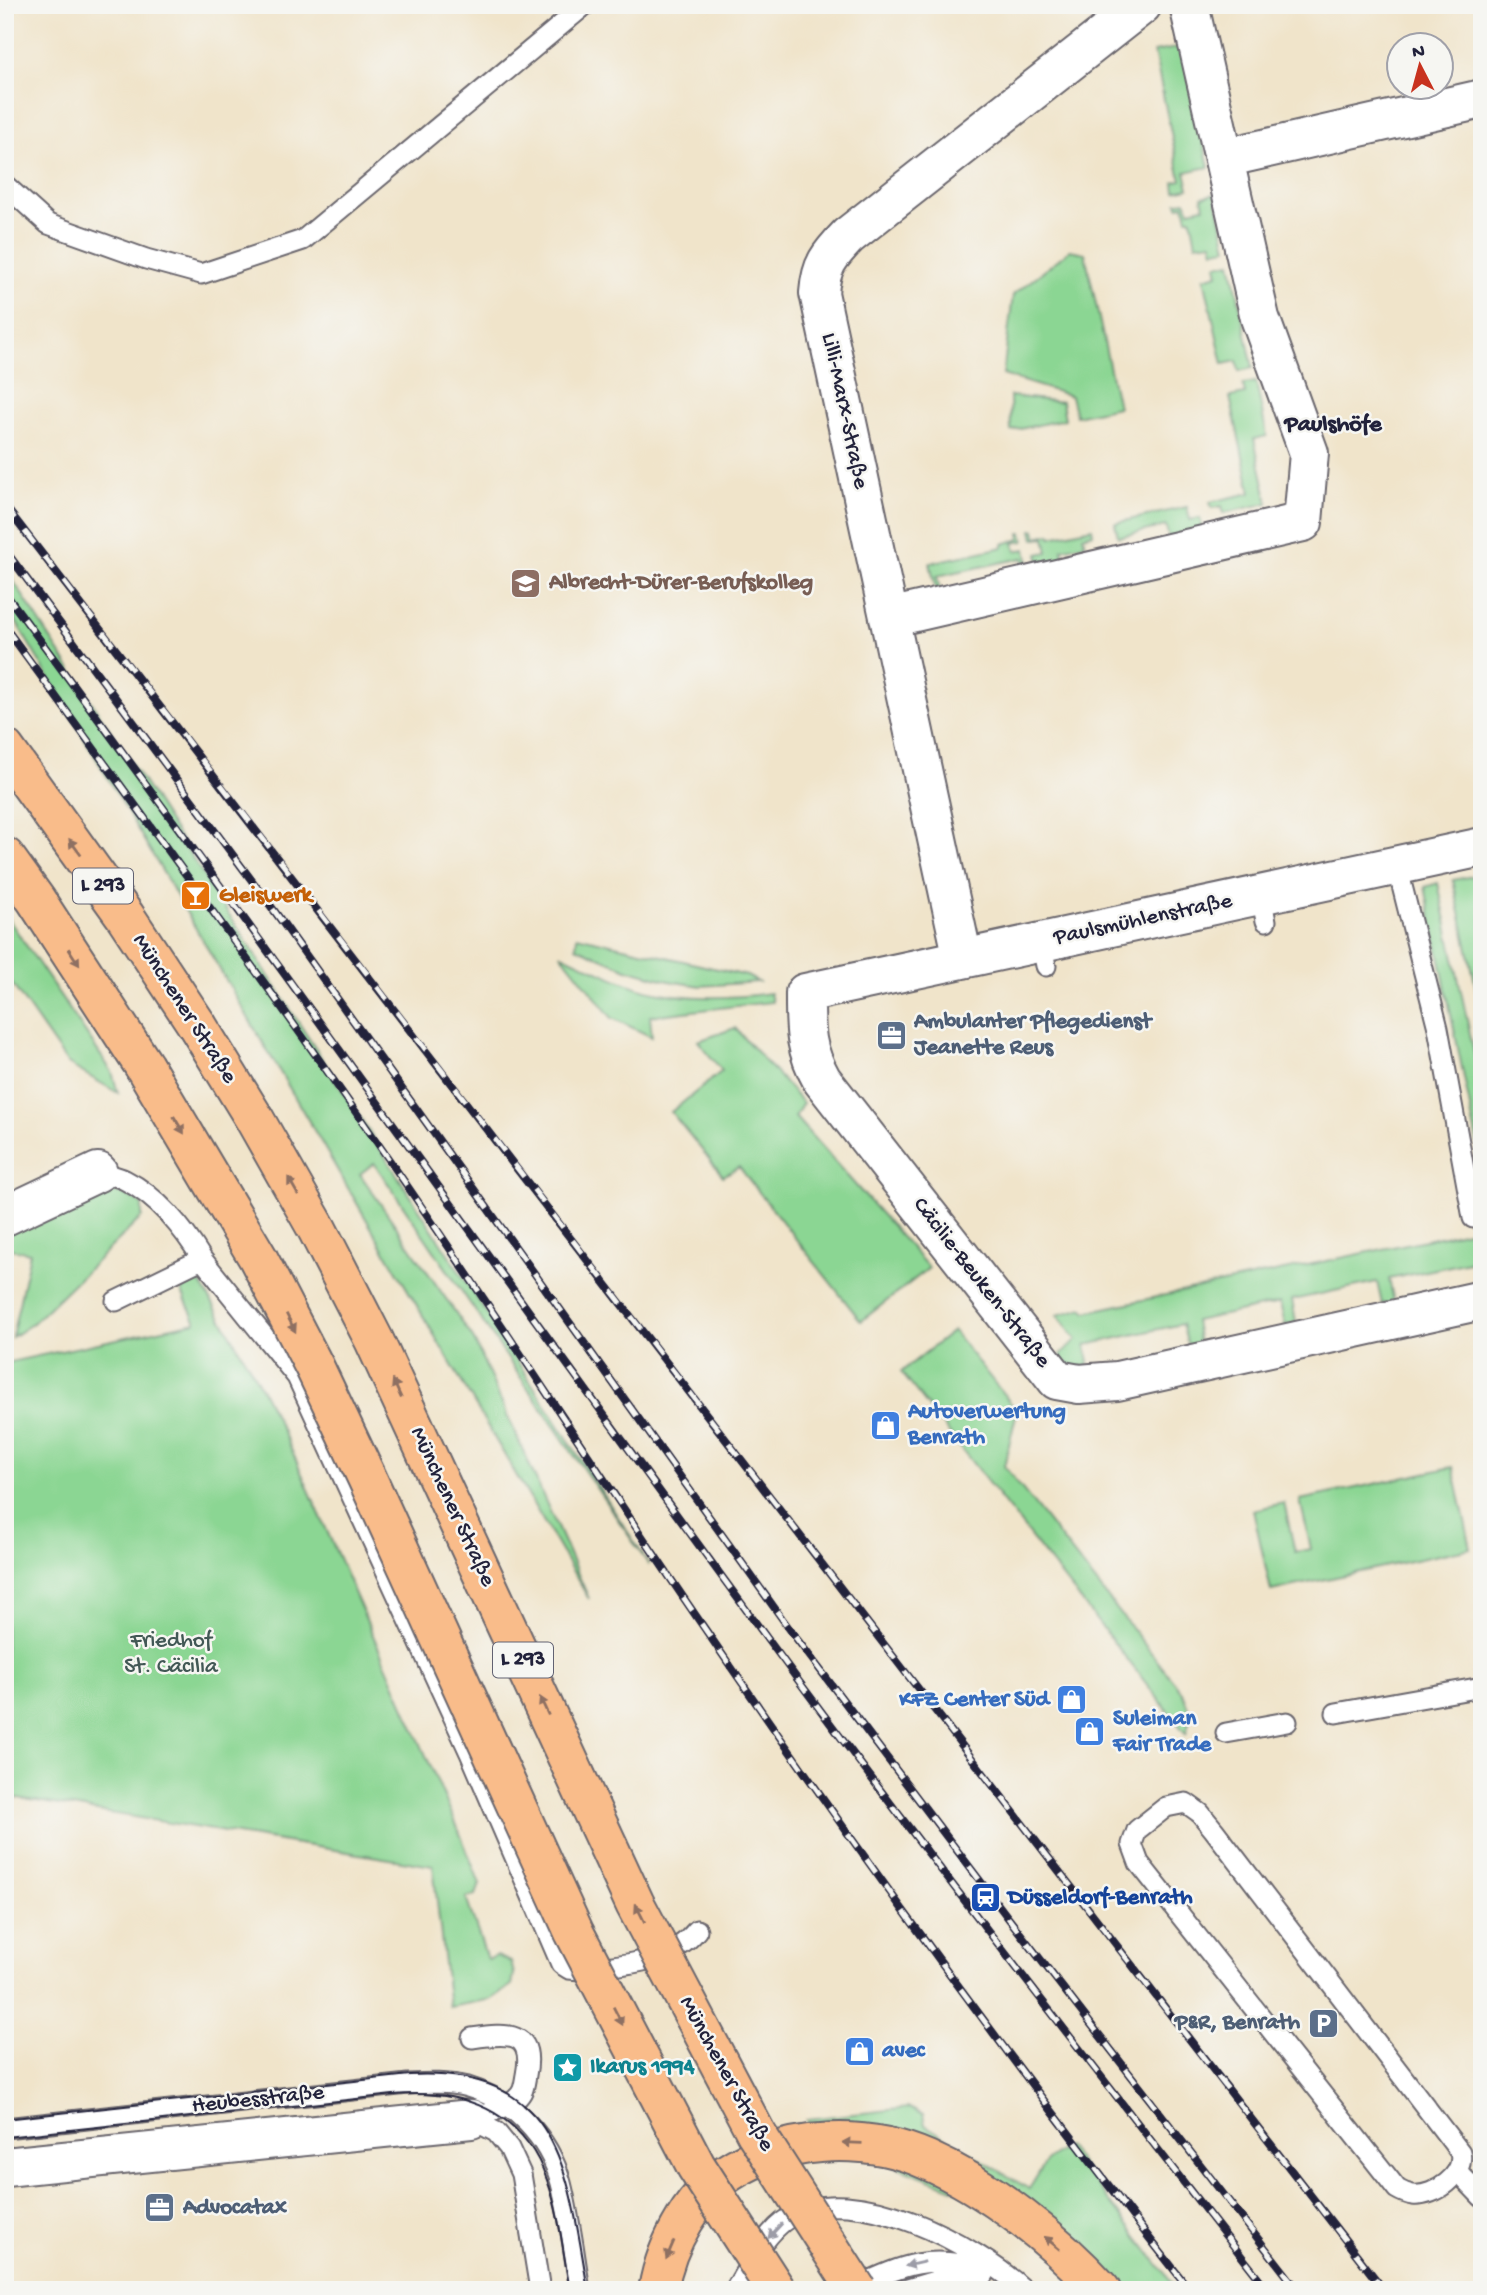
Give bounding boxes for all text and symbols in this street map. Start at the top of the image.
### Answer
north arrow [1386,32,1456,102]
text: N [1411,40,1426,65]
street label: Lilli-Marx-Straße [814,331,874,493]
district label: Paulshöfe [1282,411,1383,440]
school or university icon: Albrecht-Dürer-Berufskolleg [509,566,543,600]
place label: Albrecht-Dürer-Berufskolleg [548,570,813,597]
one-way arrow [68,838,82,856]
road number: L 293 [73,868,133,903]
bar icon: Gleiswerk [179,879,213,913]
place label: Gleiswerk [219,883,315,910]
street label: Paulsmühlenstraße [1050,888,1236,952]
street label: Münchener Straße [126,929,243,1090]
one-way arrow [67,947,80,967]
place label: Ambulanter Pflegedienst Jeanette Reus [913,1009,1154,1062]
office icon: Ambulanter Pflegedienst Jeanette Reus [874,1018,908,1052]
one-way arrow [173,1115,186,1134]
one-way arrow [287,1177,299,1196]
street label: Cäcilie-Beuken-Straße [906,1192,1057,1374]
one-way arrow [285,1313,297,1333]
one-way arrow [391,1379,403,1399]
place label: Autoverwertung Benrath [907,1399,1066,1452]
shop icon: Autoverwertung Benrath [868,1408,902,1442]
street label: Münchener Straße [403,1423,501,1592]
park label: Friedhof St. Cäcilia [124,1628,219,1681]
road number: L 293 [493,1642,553,1678]
shop icon: KFZ Center Süd [1055,1683,1089,1717]
place label: KFZ Center Süd [898,1687,1052,1714]
one-way arrow [538,1696,550,1716]
place label: Suleiman Fair Trade [1112,1706,1212,1759]
shop icon: Suleiman Fair Trade [1073,1715,1107,1749]
station icon: Düsseldorf-Benrath [968,1881,1002,1915]
place label: Düsseldorf-Benrath [1006,1885,1193,1912]
one-way arrow [634,1903,646,1922]
street label: Münchener Straße [672,1992,780,2157]
one-way arrow [612,2006,623,2026]
parking icon: P&R, Benrath [1306,2006,1340,2040]
place label: P&R, Benrath [1173,2010,1301,2037]
shop icon: avec [842,2034,876,2068]
place label: avec [881,2038,926,2065]
place icon: Ikarus 1994 [550,2050,584,2084]
place label: Ikarus 1994 [590,2054,695,2081]
street label: Heubesstraße [191,2080,327,2120]
one-way arrow [841,2137,863,2148]
office icon: Advocatax [143,2191,177,2225]
place label: Advocatax [182,2195,288,2222]
one-way arrow [768,2222,784,2239]
one-way arrow [1043,2236,1060,2251]
one-way arrow [664,2240,675,2261]
one-way arrow [904,2259,926,2270]

